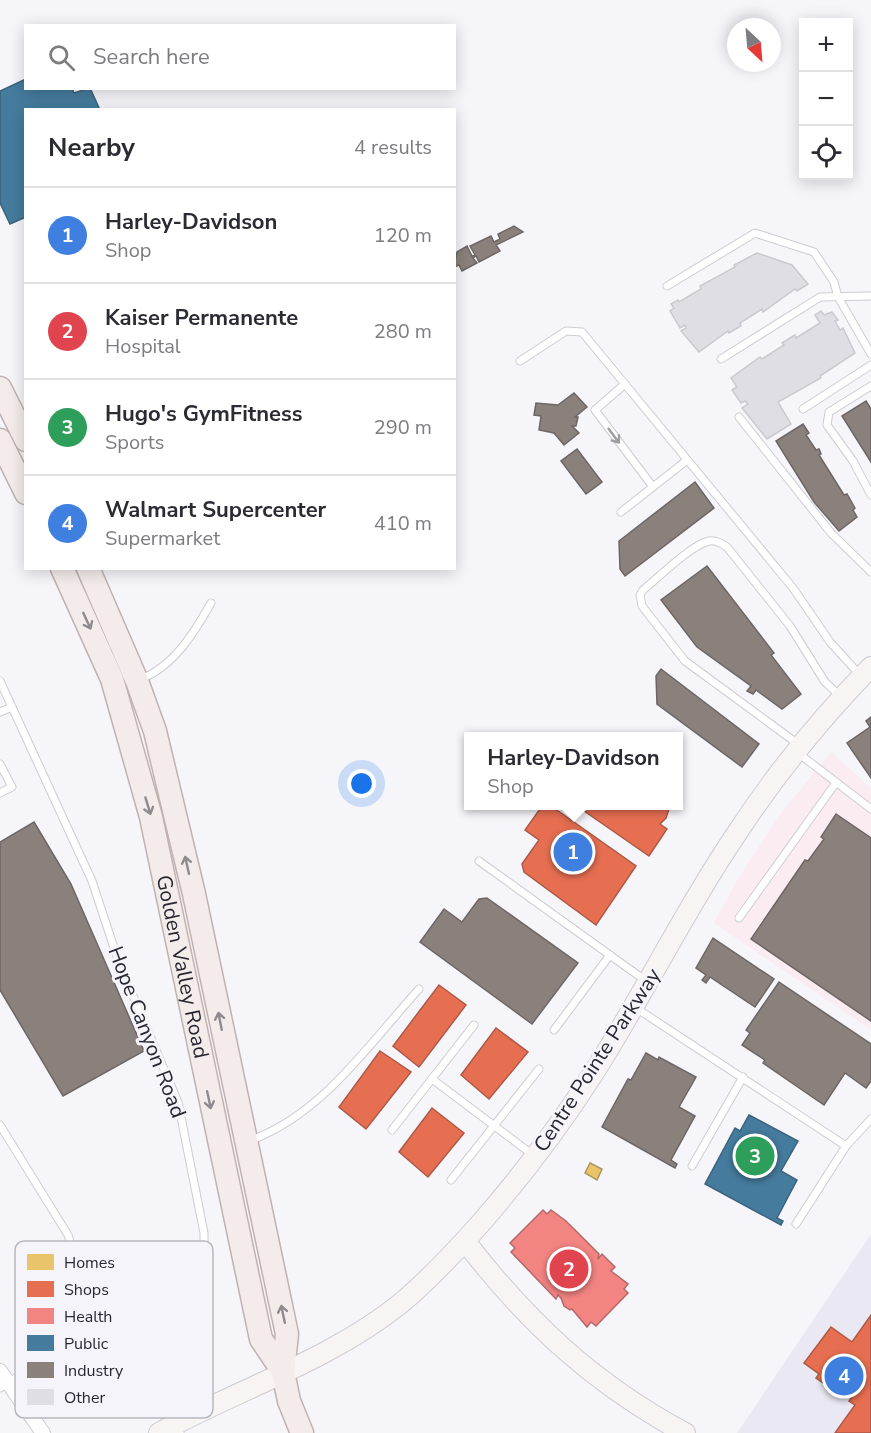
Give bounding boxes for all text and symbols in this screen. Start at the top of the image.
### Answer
north arrow [727,18,781,72]
map controls [799,18,853,180]
button: + [799,18,853,72]
search box [24,24,456,90]
icon: search [45,41,78,74]
text: Search here [93,42,210,72]
button: − [799,72,853,126]
button: locate [799,126,853,180]
text: Nearby [48,130,135,165]
text: 4 results [354,134,432,161]
text: Harley-Davidson [105,207,277,237]
text: 1 [62,222,74,249]
text: 120 m [374,222,432,249]
text: Shop [105,237,151,264]
text: Kaiser Permanente [105,303,298,333]
text: 2 [62,318,74,345]
text: 280 m [374,318,432,345]
text: Hospital [105,333,181,360]
text: Hugo's GymFitness [105,399,302,429]
text: 3 [62,414,74,441]
text: 290 m [374,414,432,441]
one-way arrow [608,427,621,443]
text: Sports [105,429,164,456]
text: Walmart Supercenter [105,495,326,525]
text: 4 [62,510,74,537]
text: 410 m [374,510,432,537]
text: Supermarket [105,525,220,552]
one-way arrow [81,612,93,630]
popup [464,732,683,810]
text: Harley-Davidson [487,743,660,773]
your location [347,769,376,798]
text: Shop [487,773,534,800]
one-way arrow [143,796,154,815]
pin: 1 [554,830,592,874]
one-way arrow [181,856,193,875]
street label: Golden Valley Road [150,872,215,1061]
street label: Hope Canyon Road [101,942,193,1122]
street label: Centre Pointe Parkway [527,963,667,1157]
one-way arrow [214,1011,225,1031]
one-way arrow [204,1090,215,1109]
pin: 3 [736,1134,774,1178]
legend [15,1241,213,1418]
pin: 2 [550,1246,588,1292]
text: Homes [64,1252,115,1274]
text: Shops [64,1279,109,1301]
one-way arrow [277,1305,288,1324]
text: Health [64,1306,112,1328]
text: Public [64,1333,109,1355]
pin: 4 [824,1354,864,1398]
text: Industry [64,1360,124,1382]
text: Other [64,1387,105,1409]

